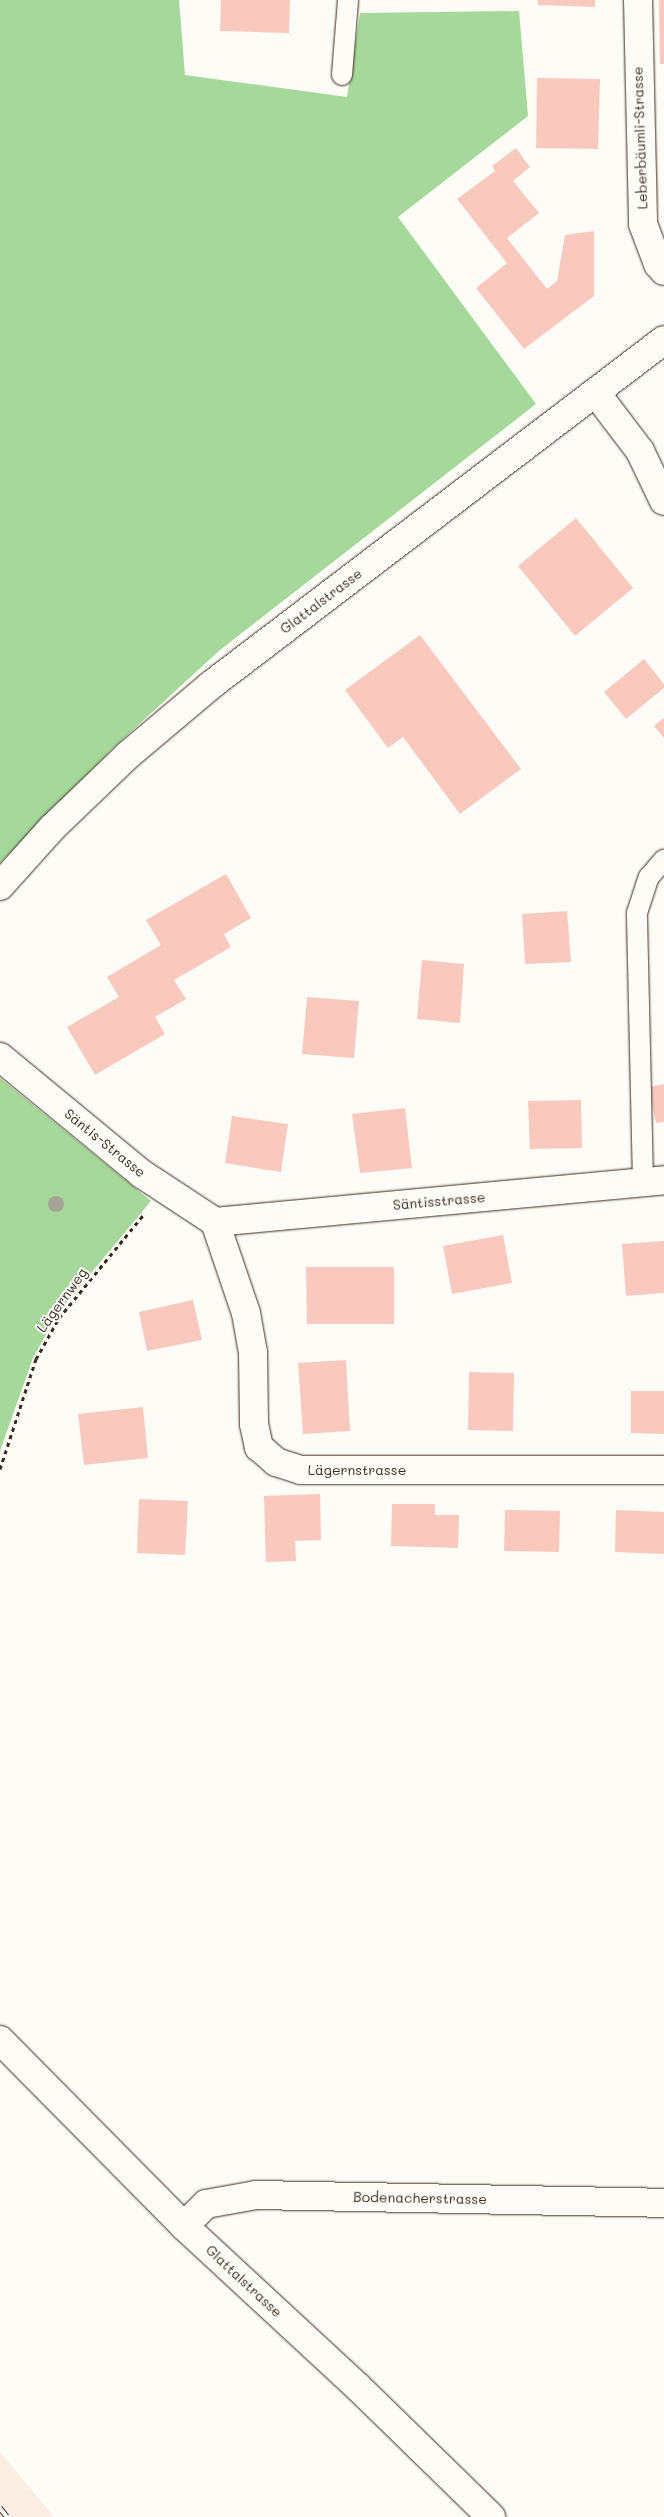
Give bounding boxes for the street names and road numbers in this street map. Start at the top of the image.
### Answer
street label: Leberbäumli-Strasse [629,66,651,210]
street label: Glattalstrasse [277,565,365,637]
street label: Säntis-Strasse [61,1105,149,1181]
street label: Säntisstrasse [392,1189,486,1213]
street label: Lägernweg [33,1265,91,1335]
street label: Lägernstrasse [308,1462,406,1478]
street label: Bodenacherstrasse [353,2188,487,2208]
street label: Glattalstrasse [202,2241,286,2321]

